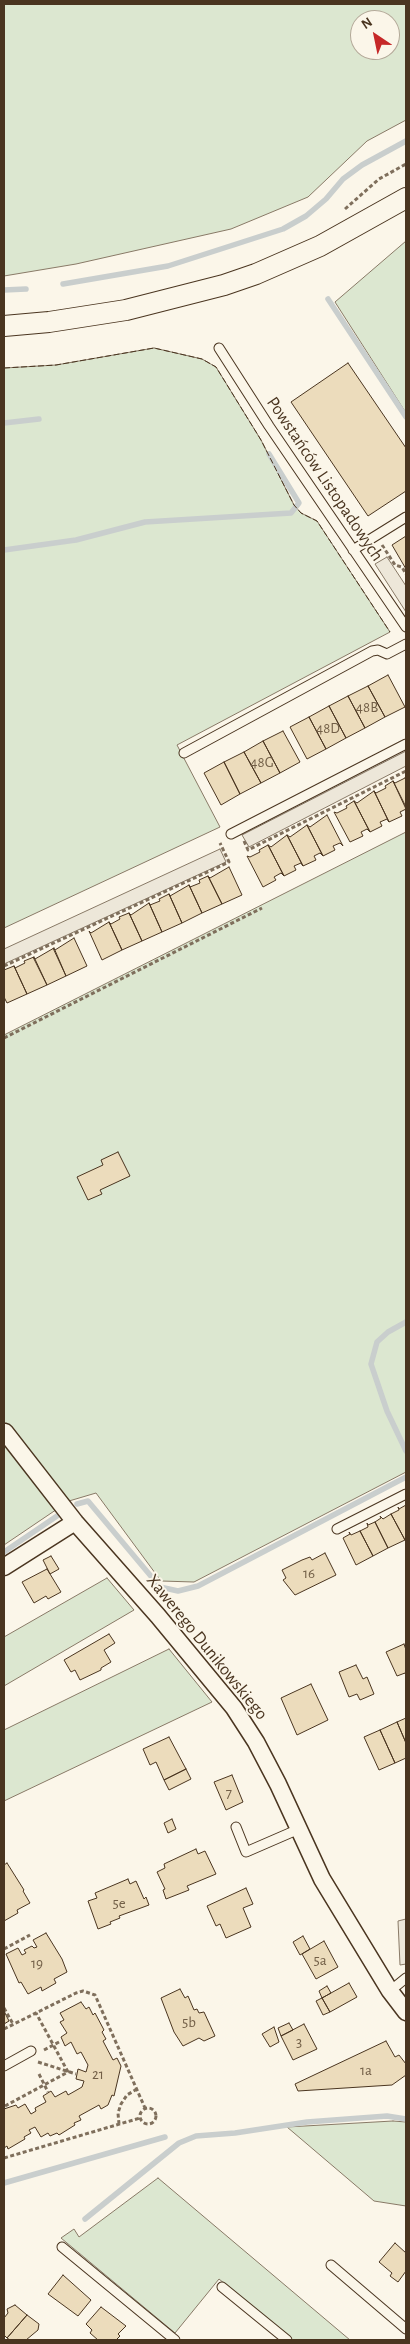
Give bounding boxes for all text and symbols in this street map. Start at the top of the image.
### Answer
north arrow [350,10,400,60]
text: N [359,15,375,32]
street label: Powstańców Listopadowych [262,393,388,565]
house number: 48B [356,698,378,716]
house number: 48D [316,719,340,737]
house number: 48G [250,753,274,771]
house number: 16 [303,1564,315,1582]
street label: Xawerego Dunikowskiego [142,1570,272,1724]
house number: 7 [226,1784,232,1802]
house number: 5e [112,1894,126,1912]
house number: 5a [313,1951,327,1969]
house number: 19 [31,1954,43,1972]
house number: 5b [182,2013,196,2031]
house number: 3 [296,2033,302,2051]
house number: 1a [360,2061,372,2079]
house number: 21 [92,2065,104,2083]

